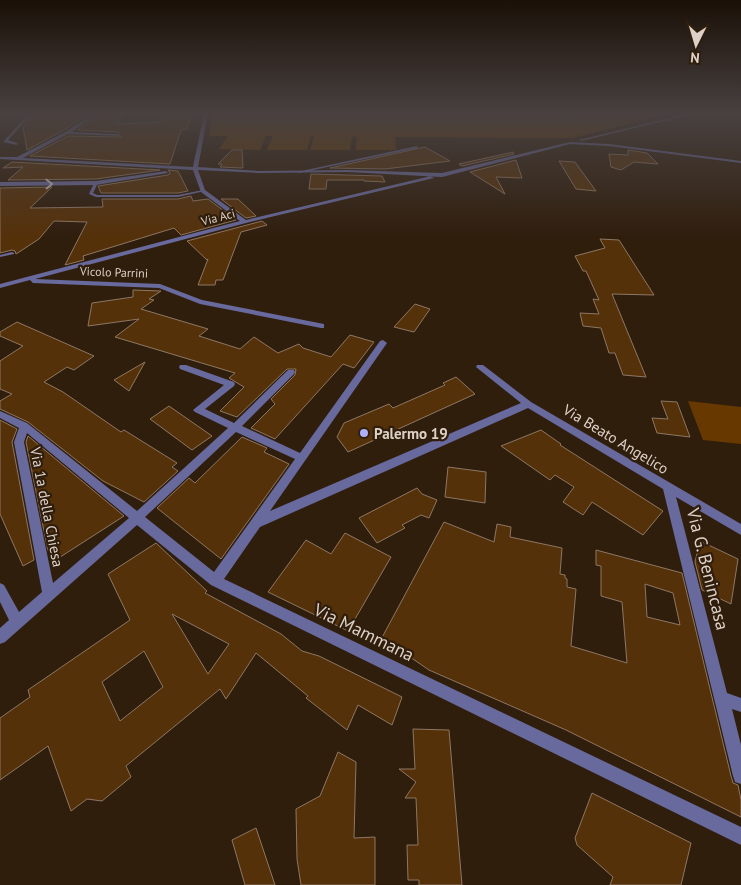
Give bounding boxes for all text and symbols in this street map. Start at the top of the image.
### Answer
north arrow [671,20,721,70]
text: N [689,49,700,67]
one-way arrow [45,178,53,189]
street label: Via Aci [199,205,237,229]
street label: Vicolo Parrini [79,263,148,281]
street label: Via Beato Angelico [559,399,672,478]
place label: Palermo 19 [374,424,448,443]
marker: Palermo 19 [358,427,370,439]
street label: Via 1a della Chiesa [26,444,68,569]
street label: Via G. Benincasa [682,505,734,632]
street label: Via Mammana [309,597,418,666]

